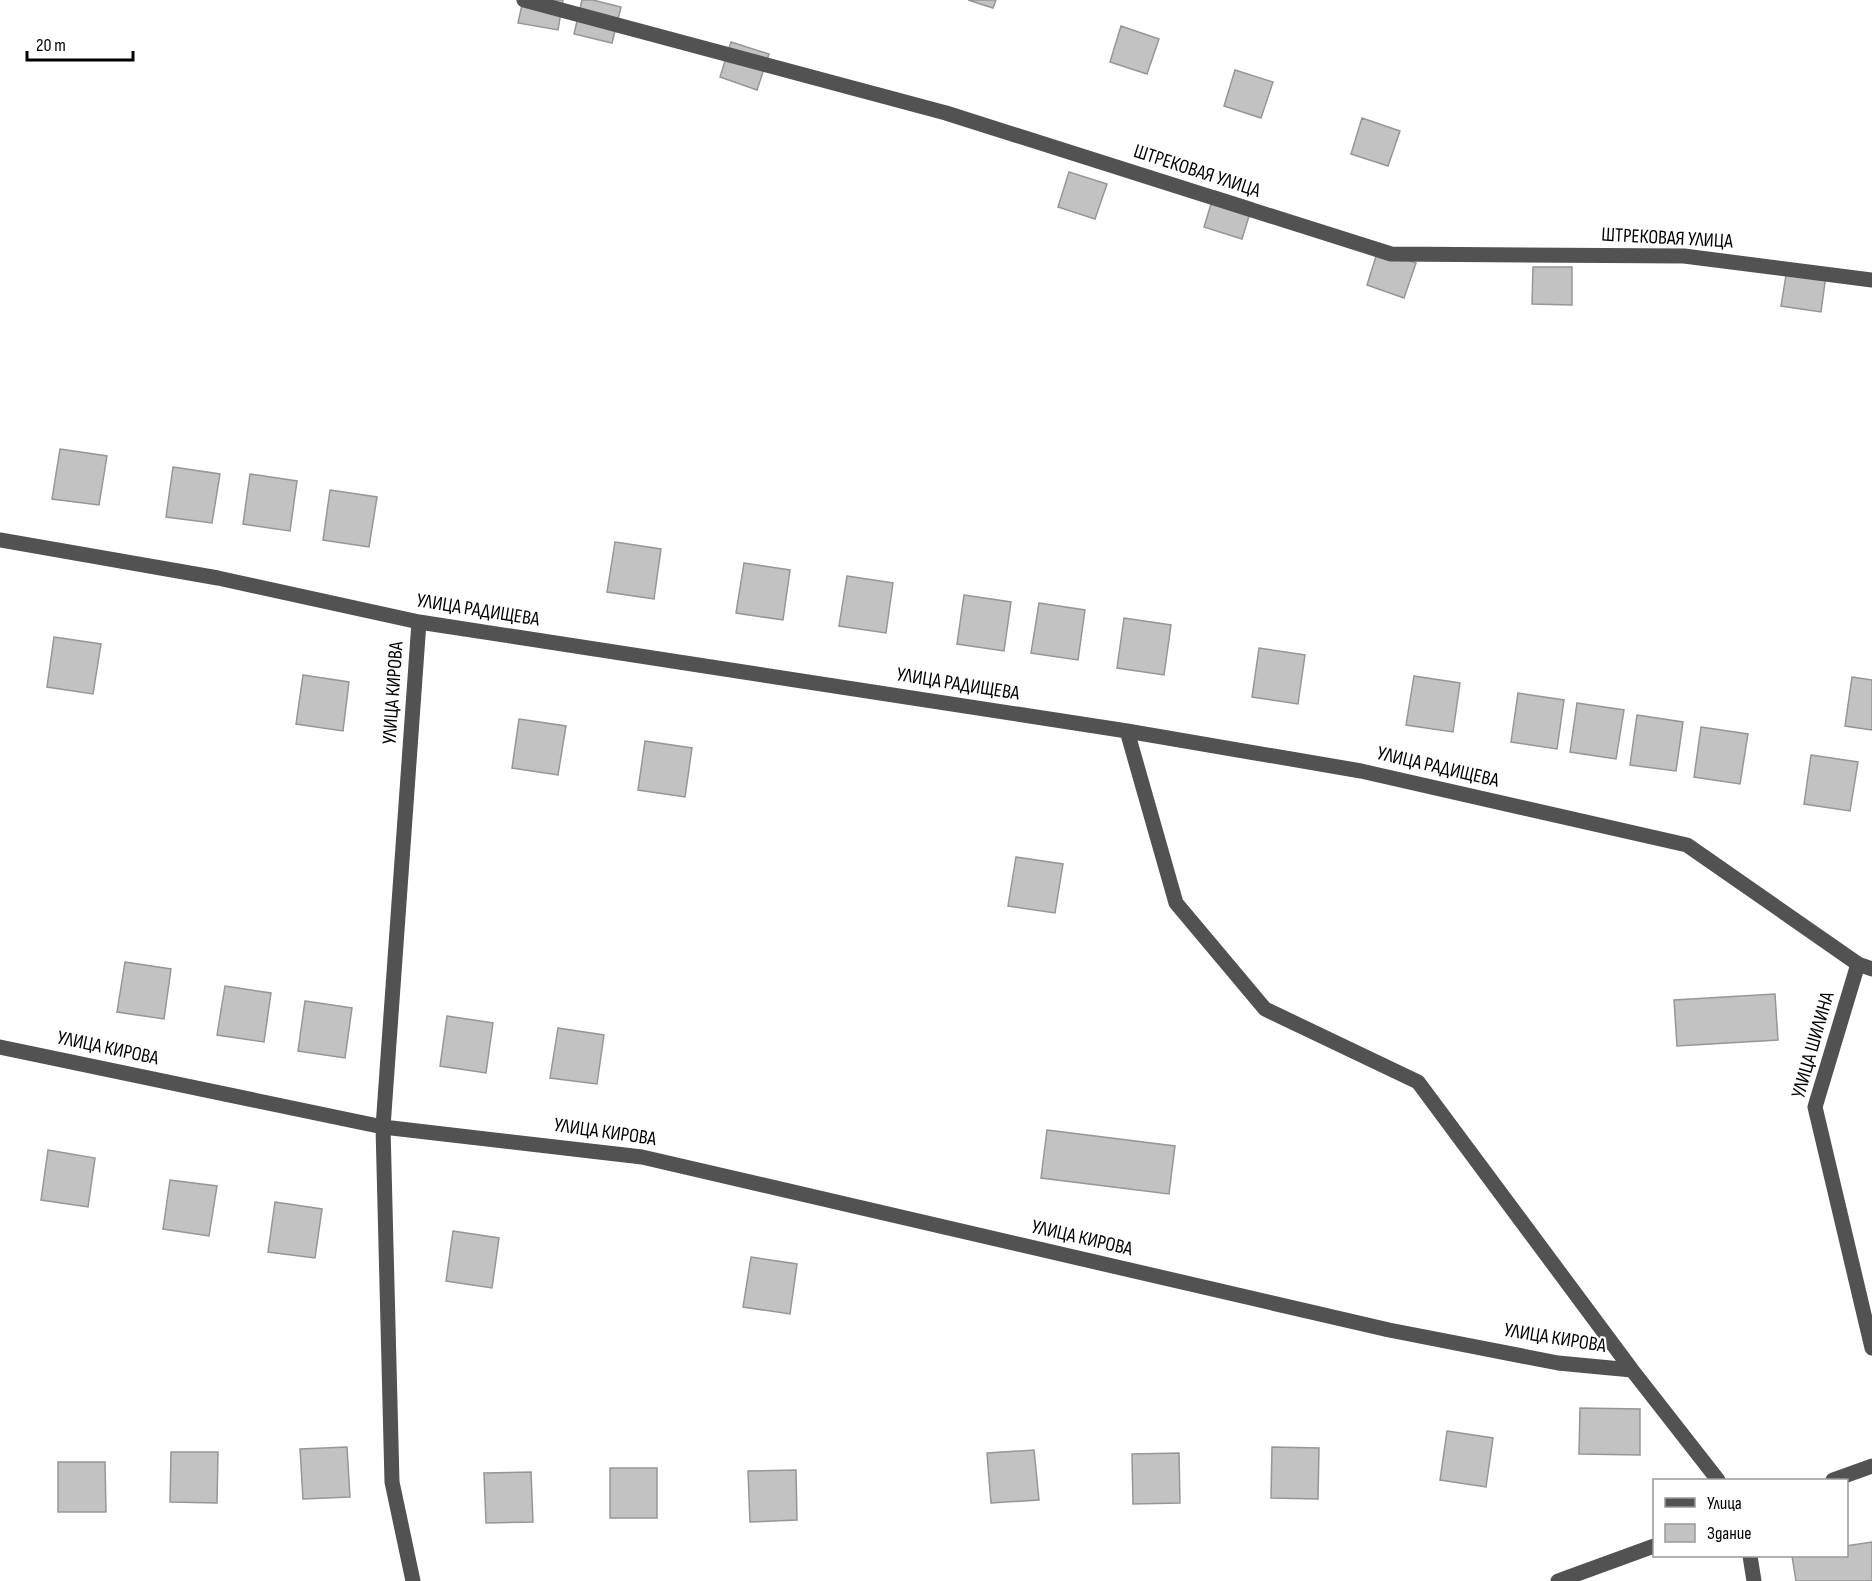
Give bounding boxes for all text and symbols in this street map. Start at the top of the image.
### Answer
scale bar [27,24,134,62]
text: 20 m [36,35,66,56]
street label: ШТРЕКОВАЯ УЛИЦА [1131,139,1264,203]
street label: ШТРЕКОВАЯ УЛИЦА [1601,223,1734,253]
street label: УЛИЦА РАДИЩЕВА [415,588,542,632]
street label: УЛИЦА КИРОВА [377,640,409,745]
street label: УЛИЦА РАДИЩЕВА [895,662,1022,706]
street label: УЛИЦА РАДИЩЕВА [1375,741,1502,793]
street label: УЛИЦА ШИЛИНА [1786,989,1840,1101]
street label: УЛИЦА КИРОВА [55,1026,161,1071]
street label: УЛИЦА КИРОВА [552,1113,658,1151]
street label: УЛИЦА КИРОВА [1029,1215,1135,1261]
street label: УЛИЦА КИРОВА [1502,1318,1608,1358]
legend [1653,1479,1848,1557]
text: Улица [1707,1493,1742,1514]
text: Здание [1707,1523,1752,1544]

